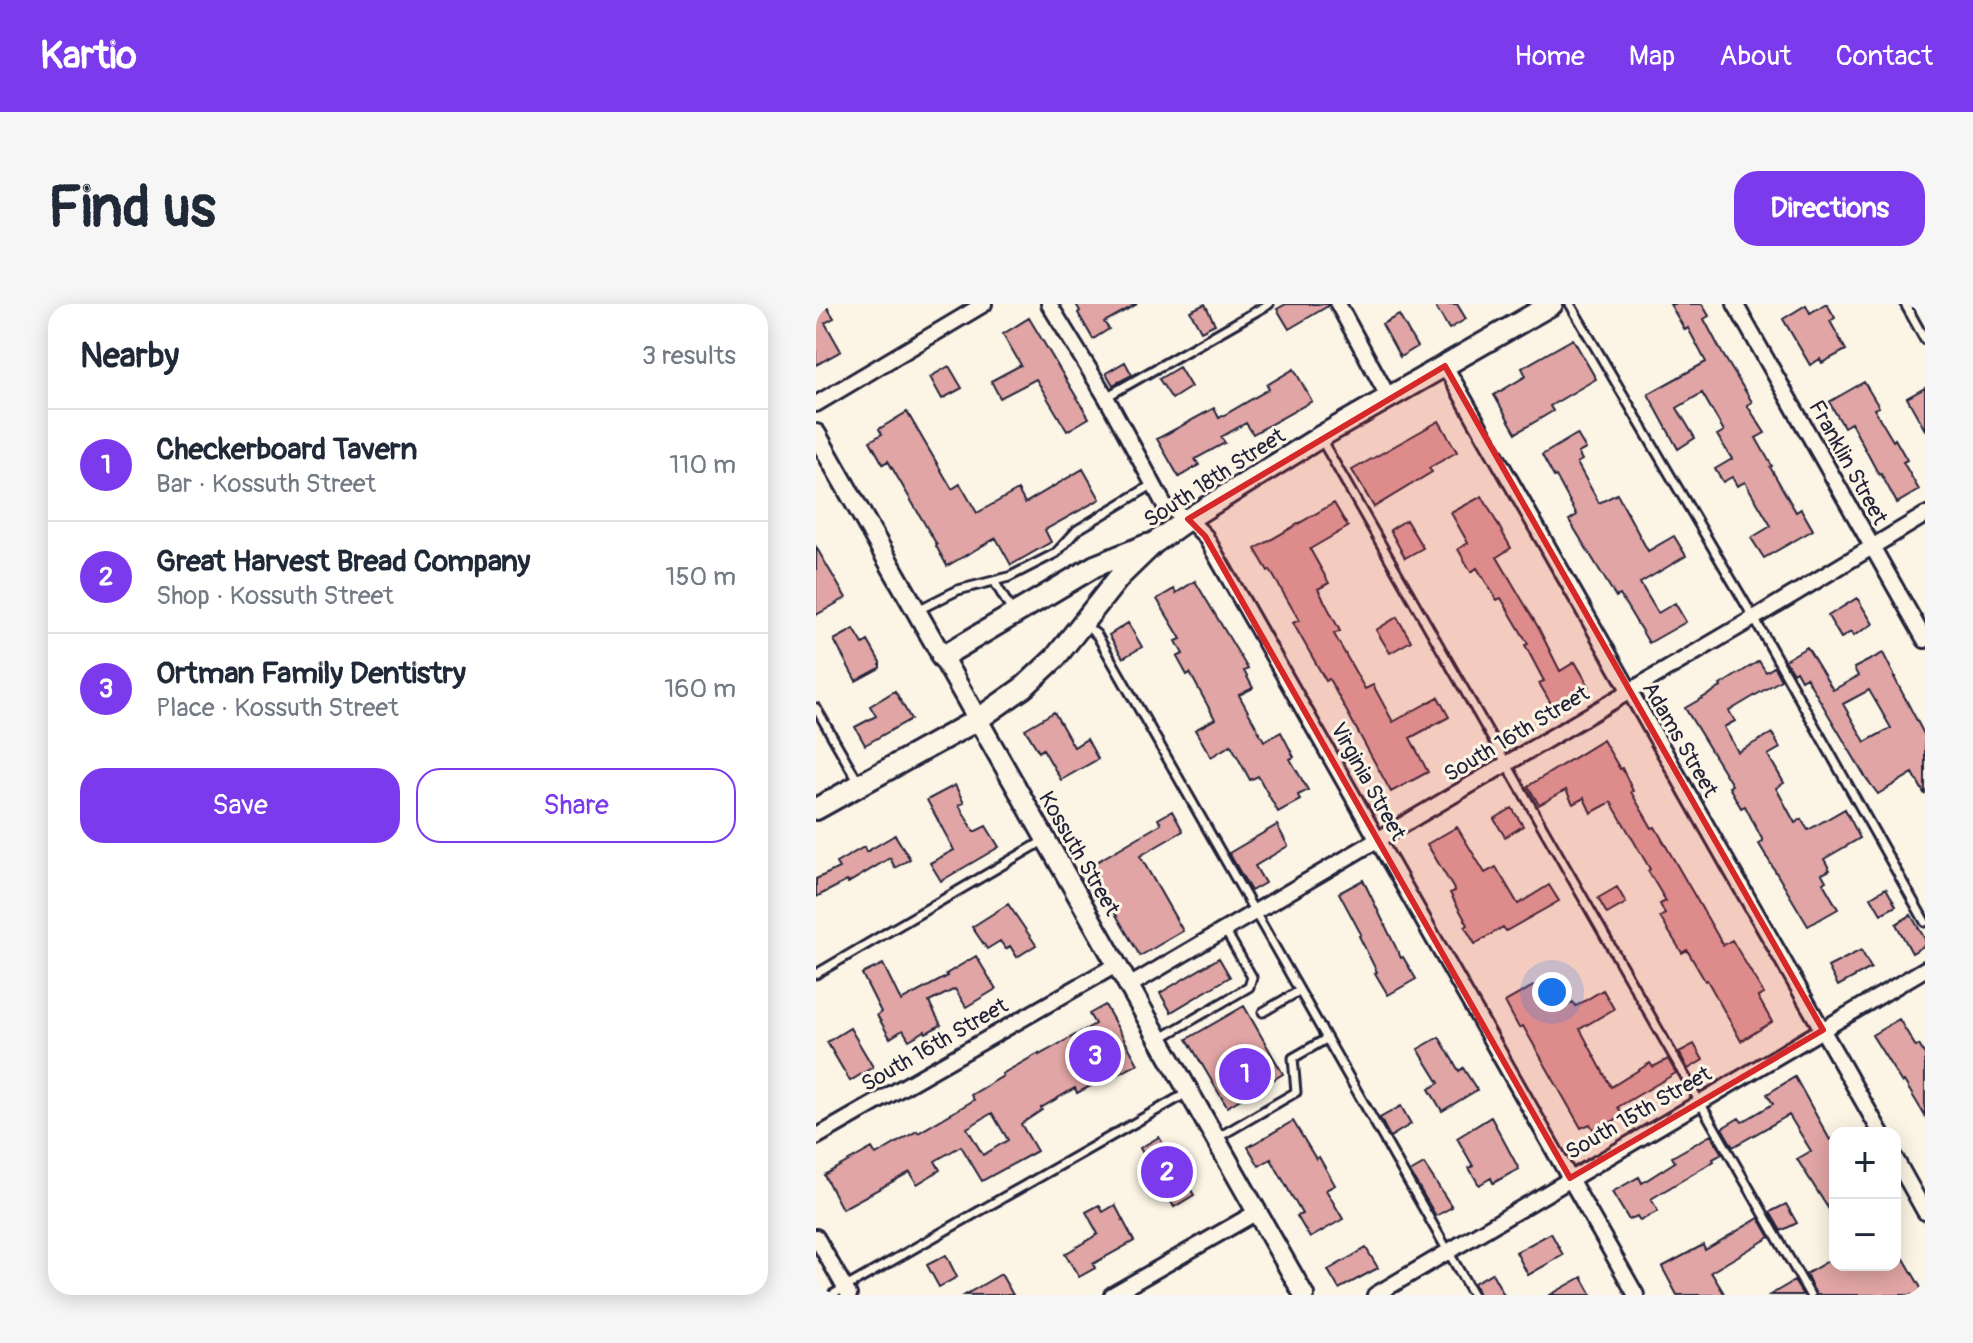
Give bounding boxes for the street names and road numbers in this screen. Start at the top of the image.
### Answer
street label: Franklin Street [1802,395,1894,530]
street label: South 18th Street [1139,422,1291,534]
street label: Adams Street [1636,677,1725,802]
street label: South 16th Street [1439,679,1594,788]
street label: Virginia Street [1324,718,1412,846]
street label: Kossuth Street [1032,786,1126,921]
street label: South 16th Street [856,992,1013,1098]
street label: South 15th Street [1561,1060,1717,1166]

